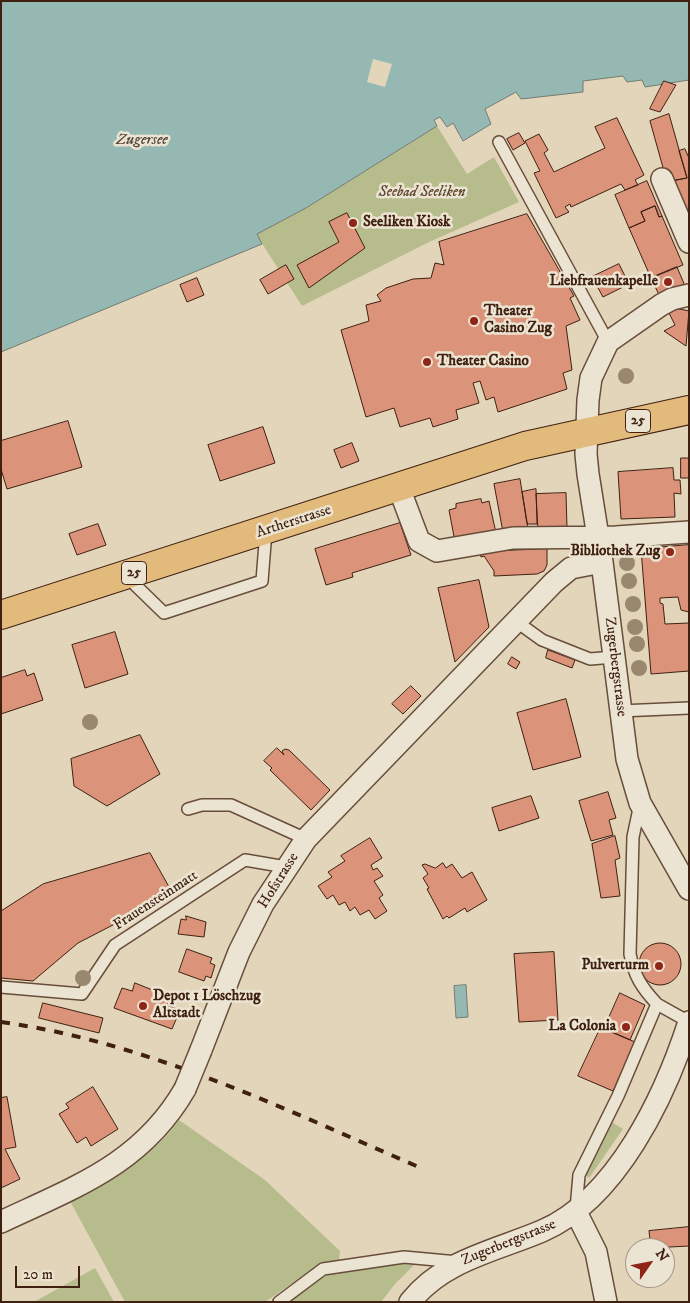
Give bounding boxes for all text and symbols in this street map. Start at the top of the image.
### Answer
water label: Zugersee [116,131,168,151]
park label: Seebad Seeliken [379,184,465,202]
place label: Seeliken Kiosk [363,214,450,232]
marker: Seeliken Kiosk [347,217,359,229]
place label: Liebfrauenkapelle [549,273,658,291]
marker: Liebfrauenkapelle [662,276,674,288]
place label: Theater Casino Zug [484,303,552,338]
marker: Theater Casino Zug [468,315,480,327]
place label: Theater Casino [437,353,529,371]
marker: Theater Casino [421,356,433,368]
road number: 25 [626,410,650,432]
street label: Artherstrasse [254,501,334,543]
place label: Bibliothek Zug [570,543,660,561]
marker: Bibliothek Zug [664,546,676,558]
road number: 25 [122,562,146,584]
street label: Zugerbergstrasse [600,616,630,718]
street label: Hofstrasse [255,850,303,912]
street label: Frauensteinmatt [111,867,201,935]
place label: Pulverturm [581,957,649,975]
marker: Pulverturm [653,960,665,972]
place label: Depot 1 Löschzug Altstadt [153,988,260,1023]
marker: Depot 1 Löschzug Altstadt [137,1000,149,1012]
place label: La Colonia [549,1018,616,1036]
marker: La Colonia [620,1021,632,1033]
street label: Zugerbergstrasse [459,1216,559,1270]
north arrow [625,1238,675,1288]
text: N [651,1246,672,1265]
scale bar [18,1256,82,1288]
text: 20 m [23,1265,53,1284]

